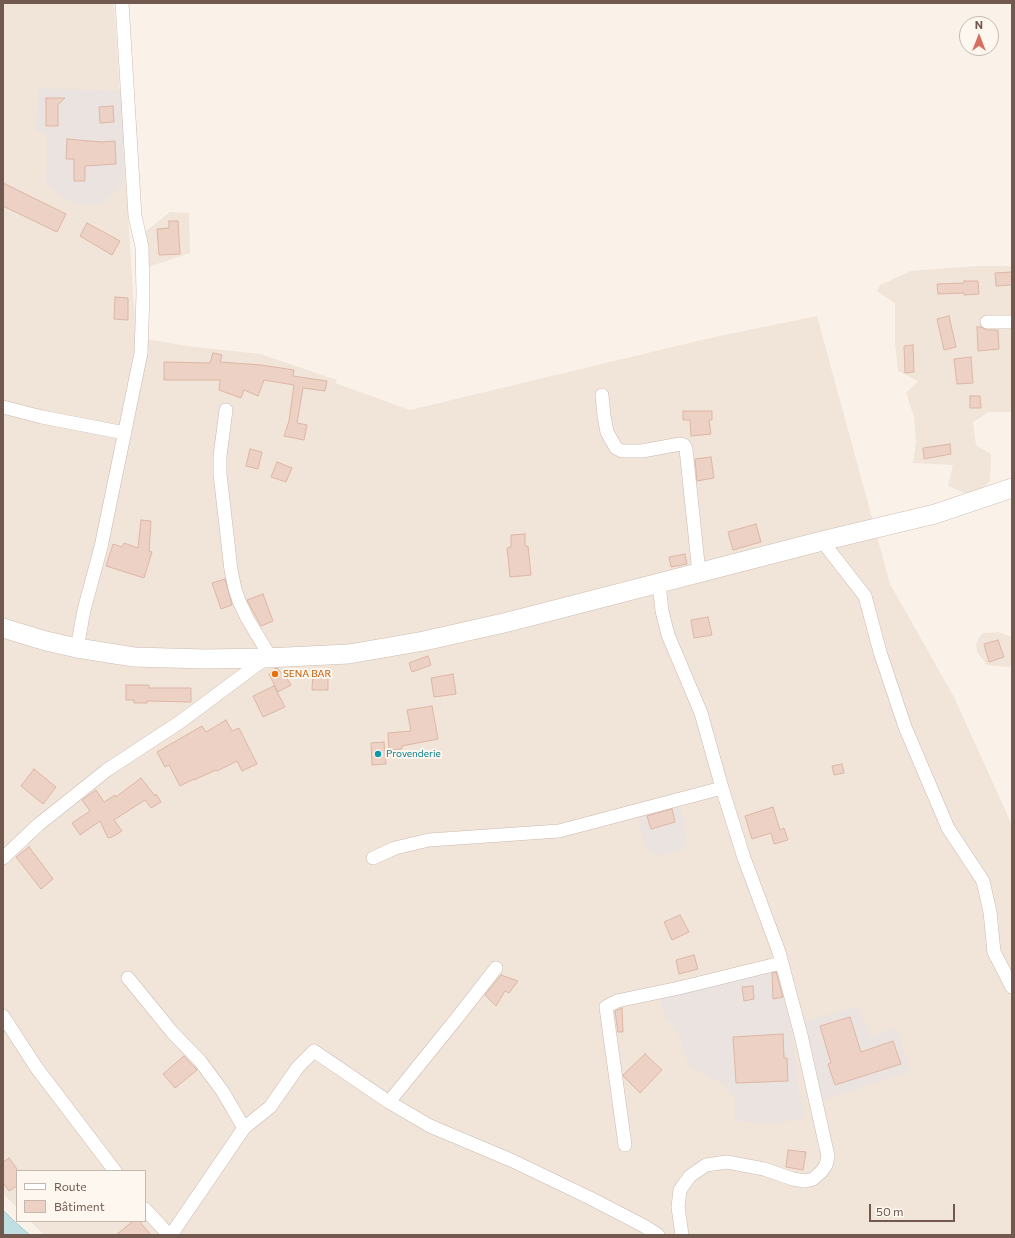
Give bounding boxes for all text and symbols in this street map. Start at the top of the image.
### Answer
north arrow [959,16,999,56]
text: N [975,18,983,31]
place label: SENA BAR [283,668,331,680]
marker: SENA BAR [270,669,280,679]
place label: Provenderie [386,748,441,760]
marker: Provenderie [373,749,383,759]
legend [16,1170,146,1222]
text: Route [54,1179,87,1193]
scale bar [871,1196,957,1222]
text: Bâtiment [54,1199,105,1213]
text: 50 m [876,1204,904,1218]

